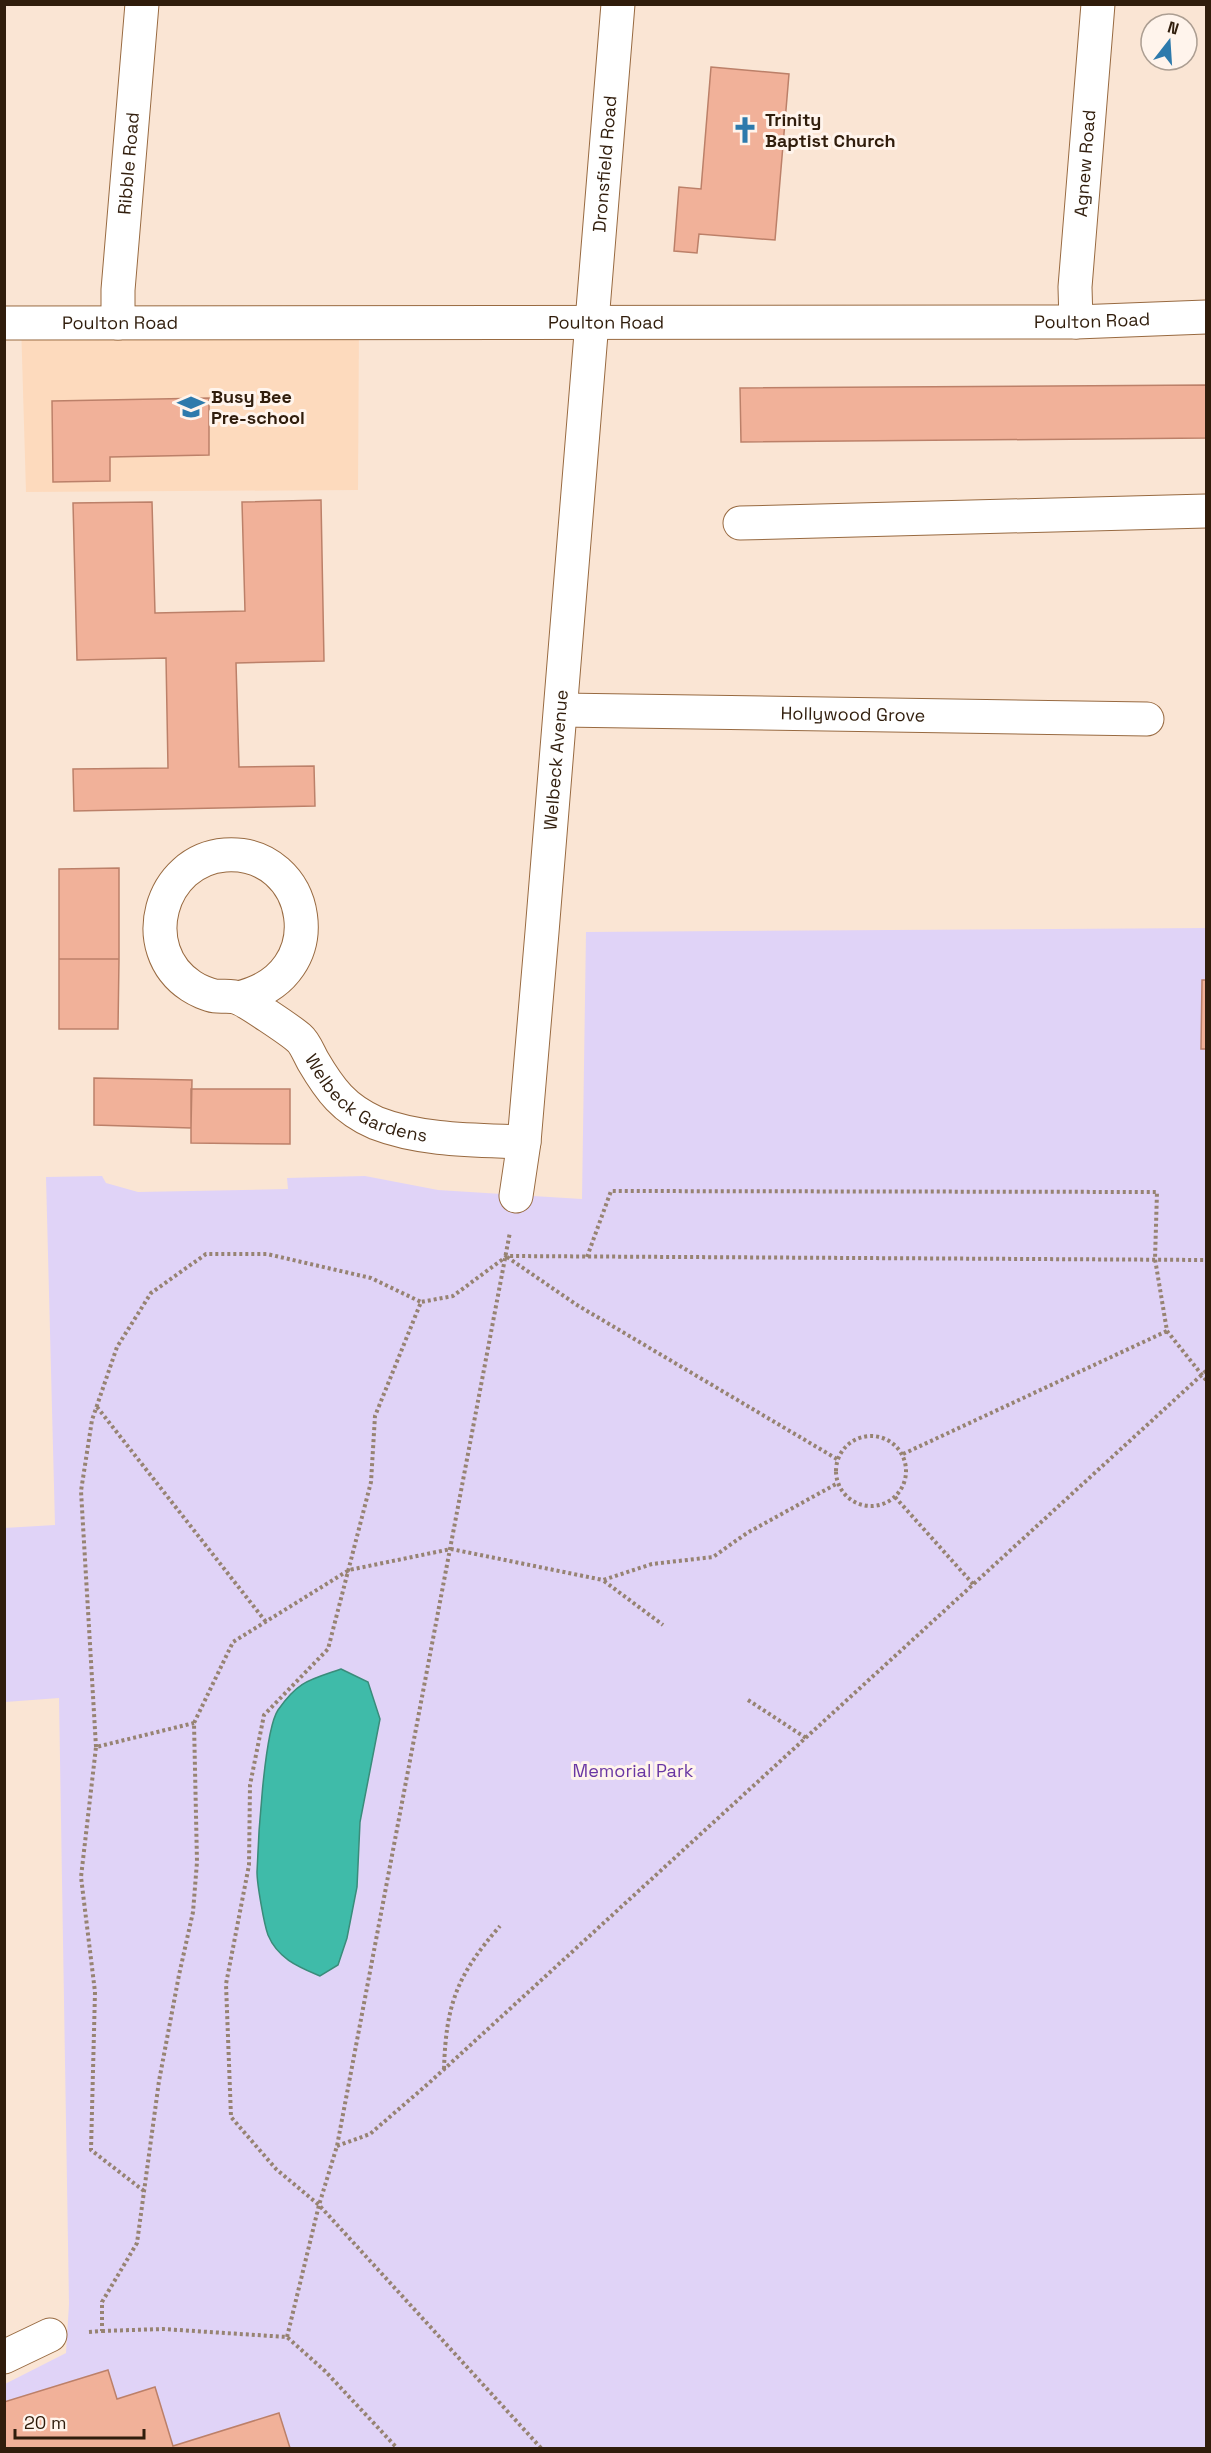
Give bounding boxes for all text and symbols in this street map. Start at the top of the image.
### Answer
north arrow [1139,12,1199,72]
text: N [1165,17,1181,40]
street label: Dronsfield Road [587,95,621,233]
place label: Trinity Baptist Church [765,108,896,152]
street label: Agnew Road [1069,109,1100,218]
street label: Ribble Road [112,111,144,216]
church icon: Trinity Baptist Church [730,115,760,145]
street label: Poulton Road [1034,307,1150,333]
street label: Poulton Road [548,310,664,333]
street label: Poulton Road [62,311,178,334]
place label: Busy Bee Pre-school [211,385,305,429]
school or university icon: Busy Bee Pre-school [176,392,206,422]
street label: Welbeck Avenue [538,689,573,831]
street label: Hollywood Grove [780,701,925,727]
street label: Welbeck Gardens [300,1049,429,1147]
park label: Memorial Park [573,1759,694,1782]
scale bar [15,2402,144,2440]
text: 20 m [24,2411,67,2434]

